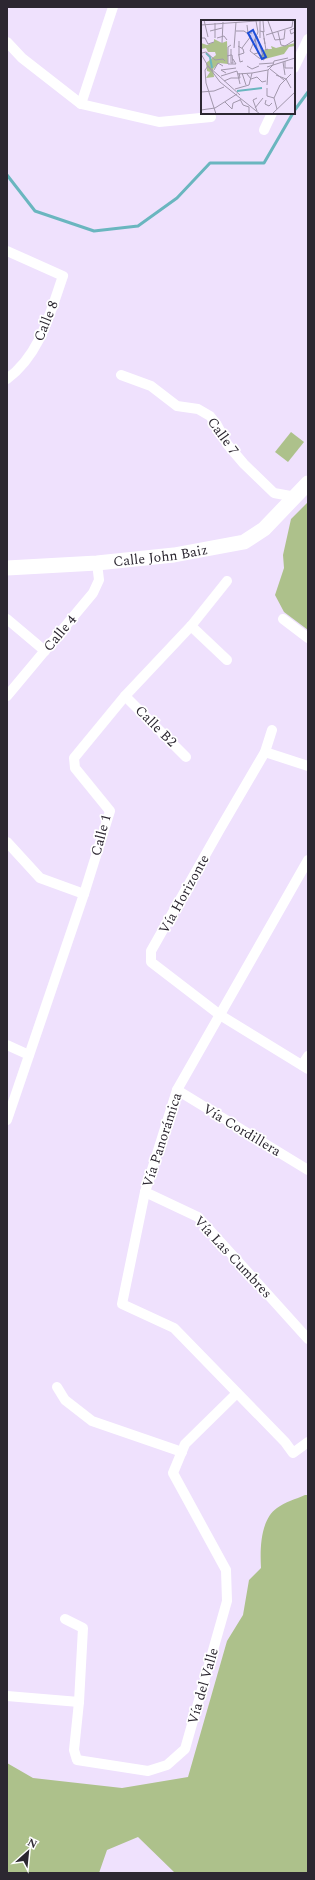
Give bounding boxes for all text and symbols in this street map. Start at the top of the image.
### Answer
inset map [201,20,295,114]
street label: Calle 8 [28,297,64,345]
street label: Calle 7 [202,413,244,459]
street label: Calle John Baiz [112,538,209,572]
street label: Calle 4 [38,610,82,656]
street label: Calle B2 [130,700,182,752]
street label: Calle 1 [85,812,117,858]
street label: Vía Horizonte [153,850,215,938]
street label: Vía Panorámica [137,1090,187,1190]
street label: Vía Cordillera [199,1098,285,1162]
street label: Vía Las Cumbres [189,1211,277,1303]
street label: Vía del Valle [182,1645,224,1727]
north arrow [8,1832,48,1872]
text: N [24,1834,40,1853]

